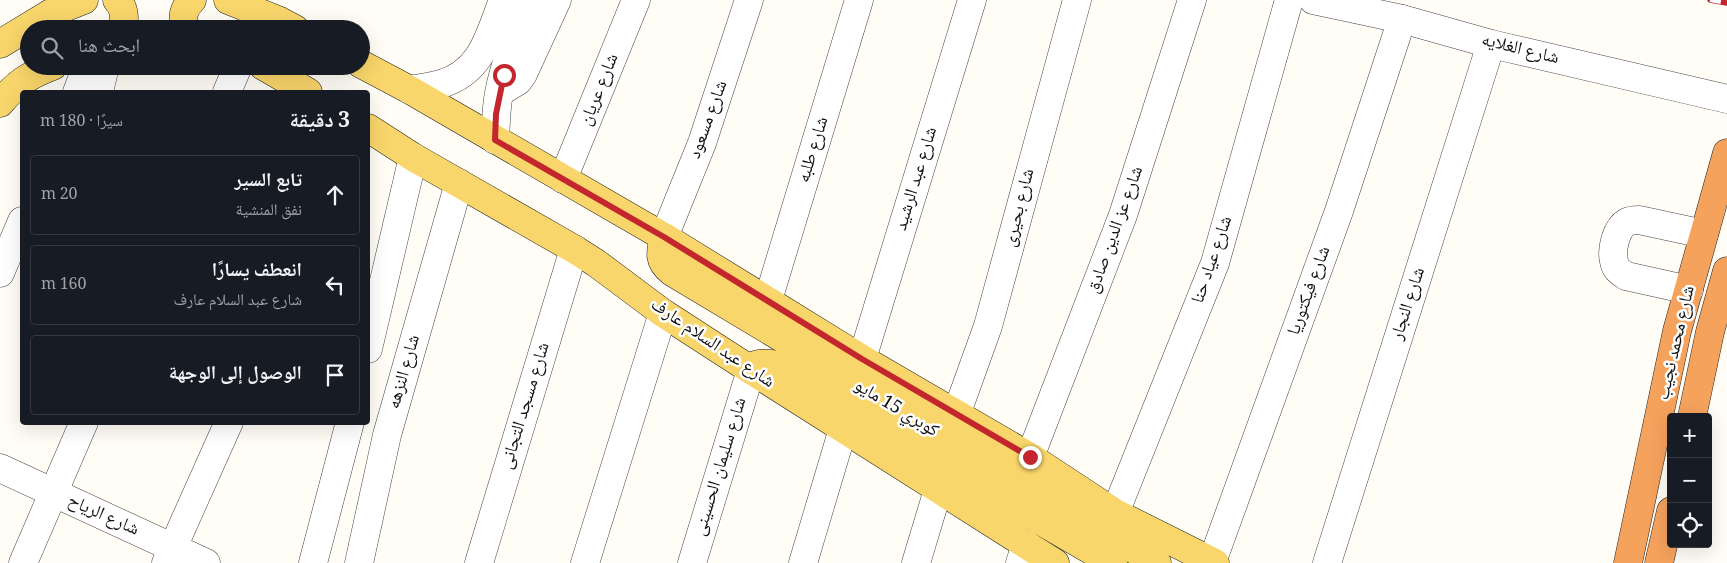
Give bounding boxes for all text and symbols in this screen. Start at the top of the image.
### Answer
search box [20,20,370,75]
street label: شارع الغلايه [1478,26,1562,74]
text: ابحث هنا [78,32,140,64]
icon: search [38,34,66,62]
street label: شارع عريان [572,49,628,131]
route start [493,64,516,87]
street label: شارع مسعود [681,76,737,164]
text: 3 دقيقة [290,105,350,140]
text: سيرًا · 180 m [40,109,123,136]
street label: شارع طلبه [790,113,838,187]
street label: شارع عبد الرشيد [887,123,947,235]
street label: شارع عز الدين صادق [1079,162,1153,298]
text: تابع السير [234,166,302,198]
street label: شارع بحيرى [996,166,1044,250]
icon: ahead [321,181,349,209]
text: 20 m [41,182,78,209]
text: نفق المنشية [236,198,302,225]
street label: شارع عياد حنا [1184,212,1242,308]
street label: شارع فيكتوريا [1280,242,1340,340]
text: انعطف يسارًا [212,256,302,288]
street label: شارع النجار [1383,264,1435,345]
icon: left [321,271,349,299]
text: 160 m [41,272,87,299]
street label: شارع محمد نجيب [1649,283,1705,403]
text: شارع عبد السلام عارف [173,288,302,315]
street label: شارع عبد السلام عارف [644,291,780,397]
street label: شارع النزهه [380,331,430,413]
street label: شارع مسجد التجانى [492,339,560,473]
text: الوصول إلى الوجهة [169,359,302,391]
icon: arrive [321,361,349,389]
street label: كوبري 15 مايو [848,372,945,447]
street label: شارع سليمان الحسينى [686,394,756,540]
map controls [1667,413,1712,548]
button: + [1667,413,1712,458]
route end [1019,446,1042,469]
button: − [1667,458,1712,503]
street label: شارع الرياح [62,487,144,545]
button: locate [1667,503,1712,548]

